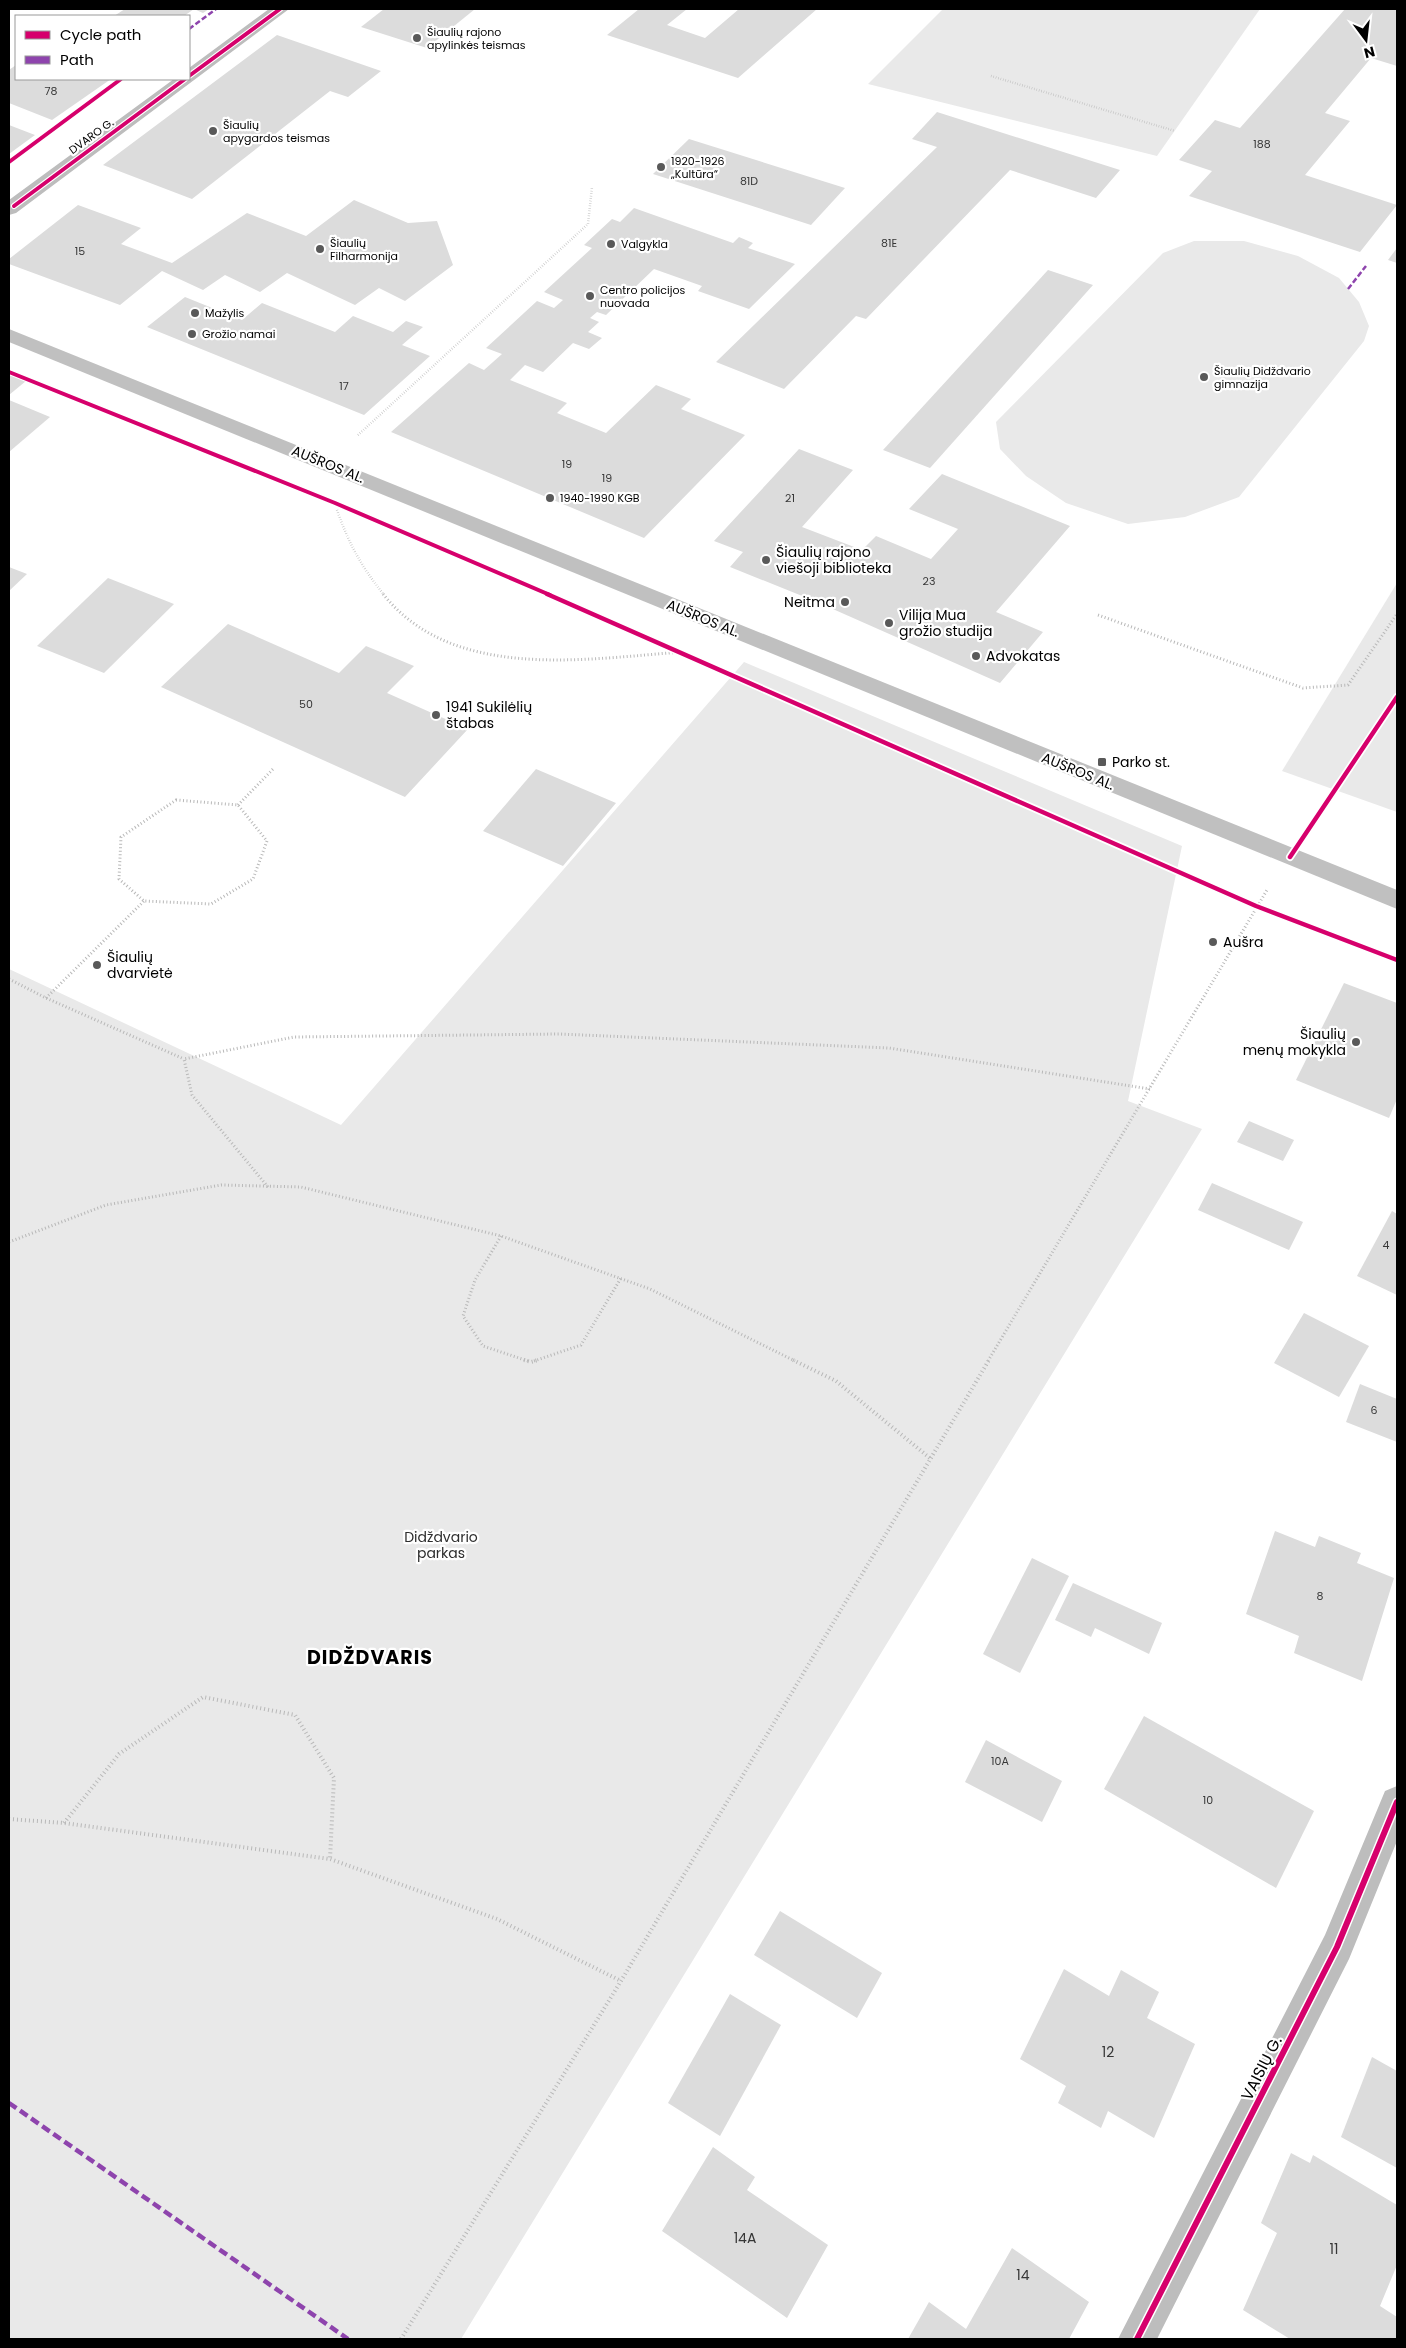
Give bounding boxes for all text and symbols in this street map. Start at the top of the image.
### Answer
legend [15,15,190,80]
north arrow [1341,15,1391,65]
text: Cycle path [60,24,141,45]
place label: Šiaulių rajono apylinkės teismas [427,24,526,53]
marker: Šiaulių rajono apylinkės teismas [411,32,423,44]
text: N [1362,42,1377,64]
text: Path [60,49,94,70]
house number: 78 [45,83,58,99]
street label: DVARO G. [65,114,117,158]
place label: Šiaulių apygardos teismas [223,117,330,146]
marker: Šiaulių apygardos teismas [207,125,219,137]
house number: 188 [1253,136,1271,152]
place label: 1920-1926 „Kultūra“ [670,153,725,182]
marker: 1920-1926 „Kultūra“ [655,161,667,173]
house number: 81D [740,173,758,189]
place label: Šiaulių Filharmonija [330,235,398,264]
house number: 81E [881,235,897,251]
place label: Valgykla [621,236,668,252]
marker: Valgykla [605,238,617,250]
house number: 15 [75,243,85,259]
marker: Šiaulių Filharmonija [314,243,326,255]
place label: Centro policijos nuovada [600,282,685,311]
marker: Centro policijos nuovada [584,290,596,302]
place label: Mažylis [205,305,245,321]
marker: Mažylis [189,307,201,319]
place label: Grožio namai [202,326,276,342]
marker: Grožio namai [186,328,198,340]
place label: Šiaulių Didždvario gimnazija [1214,363,1311,392]
marker: Šiaulių Didždvario gimnazija [1198,371,1210,383]
house number: 17 [339,378,349,394]
street label: AUŠROS AL. [289,440,367,488]
house number: 19 [562,456,572,472]
house number: 19 [602,470,612,486]
place label: 1940-1990 KGB [560,490,640,506]
house number: 21 [785,490,795,506]
marker: 1940-1990 KGB [544,492,556,504]
place label: Šiaulių rajono viešoji biblioteka [776,542,892,578]
marker: Šiaulių rajono viešoji biblioteka [760,554,772,566]
house number: 23 [923,573,935,589]
place label: Neitma [784,592,835,612]
street label: AUŠROS AL. [664,594,742,642]
marker: Neitma [839,596,851,608]
place label: Vilija Mua grožio studija [899,605,992,641]
marker: Vilija Mua grožio studija [883,617,895,629]
place label: Advokatas [986,646,1060,666]
marker: Advokatas [970,650,982,662]
house number: 50 [299,696,313,712]
place label: 1941 Sukilėlių štabas [446,697,532,733]
marker: 1941 Sukilėlių štabas [430,709,442,721]
street label: AUŠROS AL. [1039,747,1117,795]
place label: Parko st. [1112,752,1170,772]
marker: Parko st. [1096,756,1108,768]
place label: Aušra [1223,932,1263,952]
marker: Aušra [1207,936,1219,948]
place label: Šiaulių dvarvietė [107,947,173,983]
marker: Šiaulių dvarvietė [91,959,103,971]
place label: Šiaulių menų mokykla [1243,1024,1346,1060]
marker: Šiaulių menų mokykla [1350,1036,1362,1048]
house number: 4 [1383,1237,1390,1253]
house number: 6 [1371,1402,1378,1418]
park label: Didždvario parkas [404,1527,478,1563]
house number: 8 [1317,1588,1324,1604]
district label: DIDŽDVARIS [307,1644,433,1671]
house number: 10A [991,1753,1010,1769]
house number: 10 [1203,1792,1213,1808]
street label: VAISIŲ G. [1235,2032,1288,2105]
house number: 12 [1102,2042,1114,2062]
house number: 14A [734,2228,756,2248]
house number: 11 [1330,2239,1338,2259]
house number: 14 [1016,2265,1030,2285]

